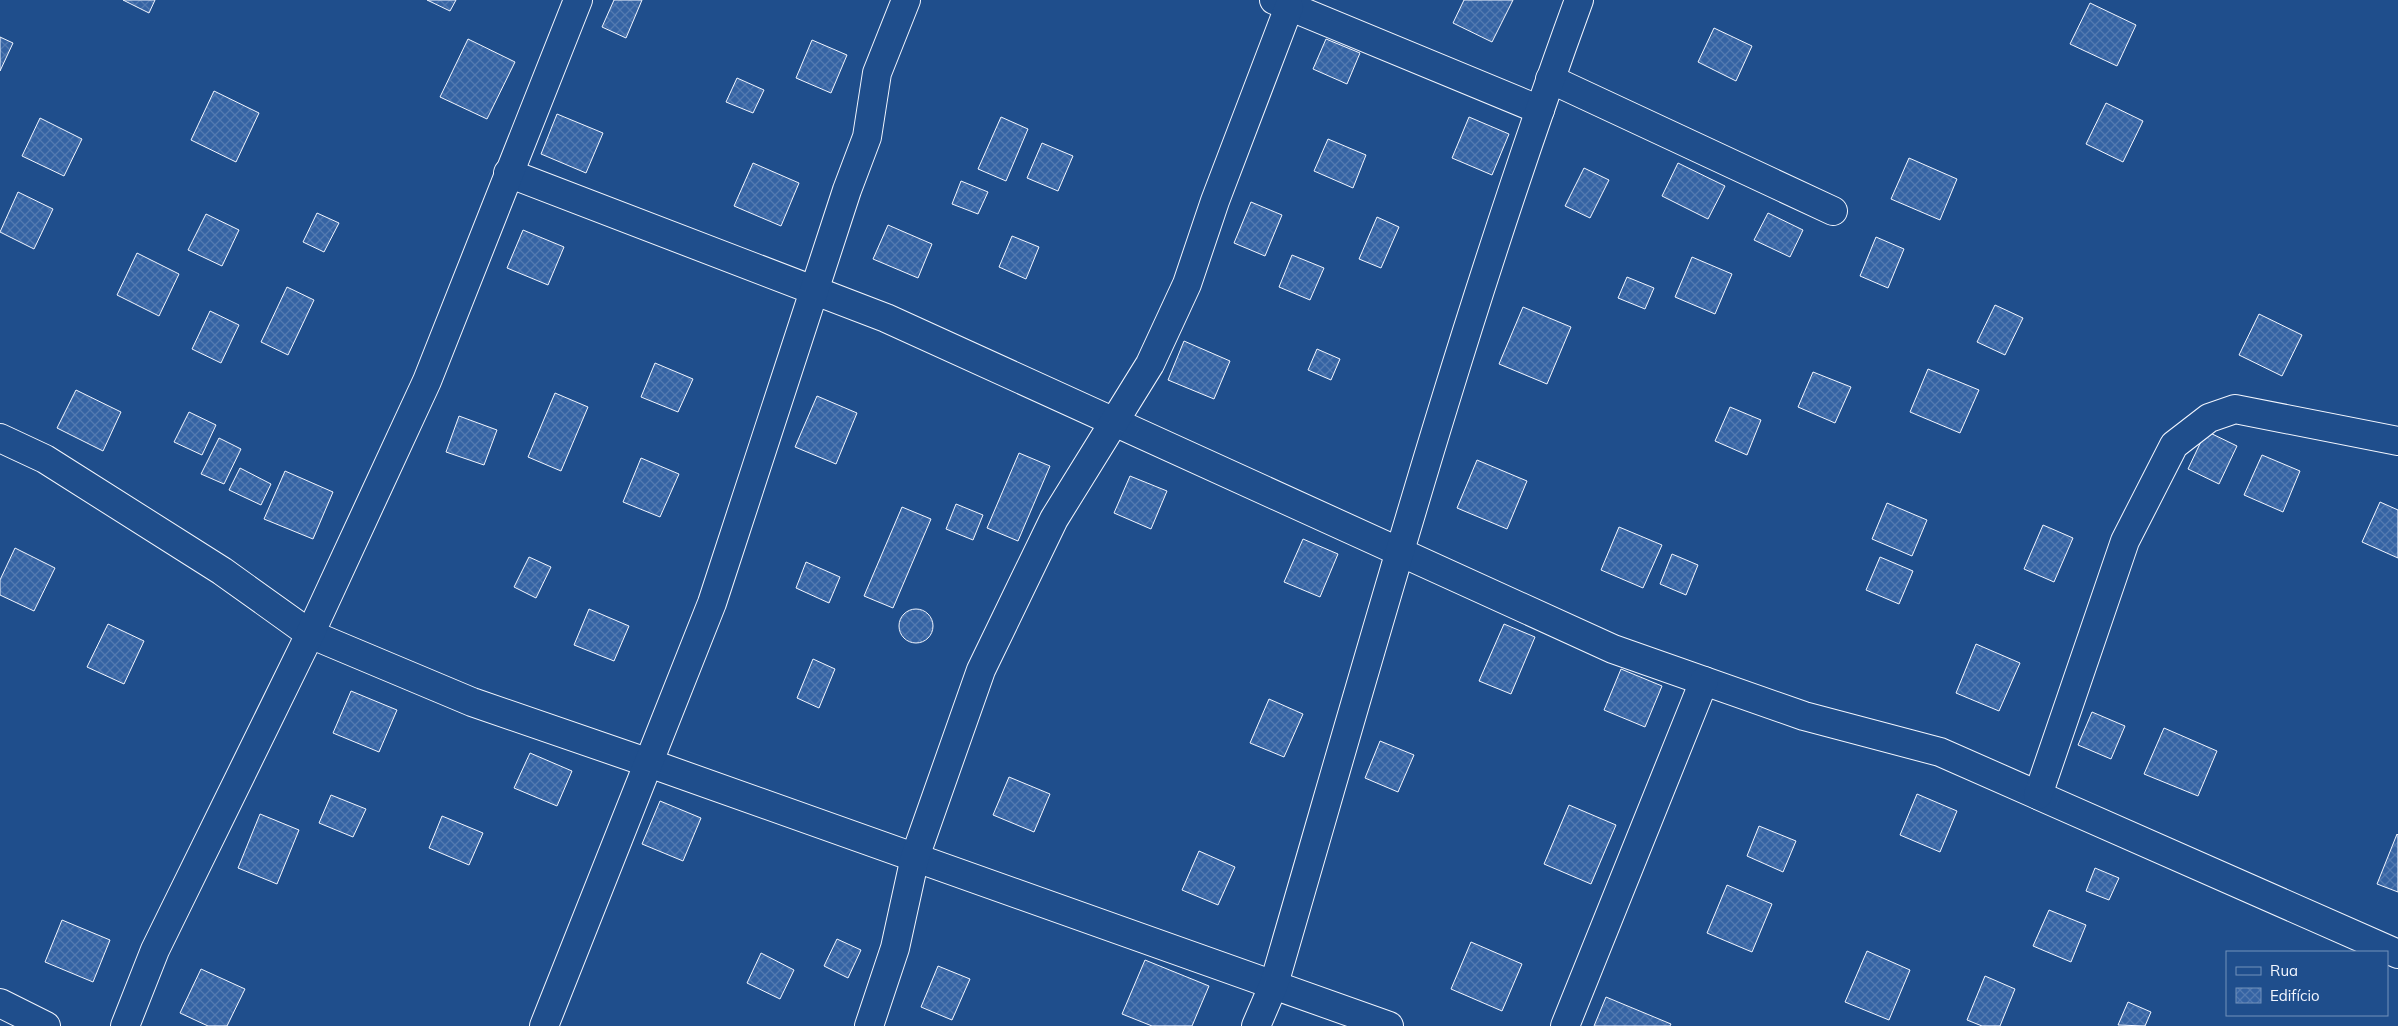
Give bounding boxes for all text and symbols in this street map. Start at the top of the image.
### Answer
legend [2226,951,2388,1016]
text: Rua [2270,961,2298,980]
text: Edifício [2270,986,2320,1005]

